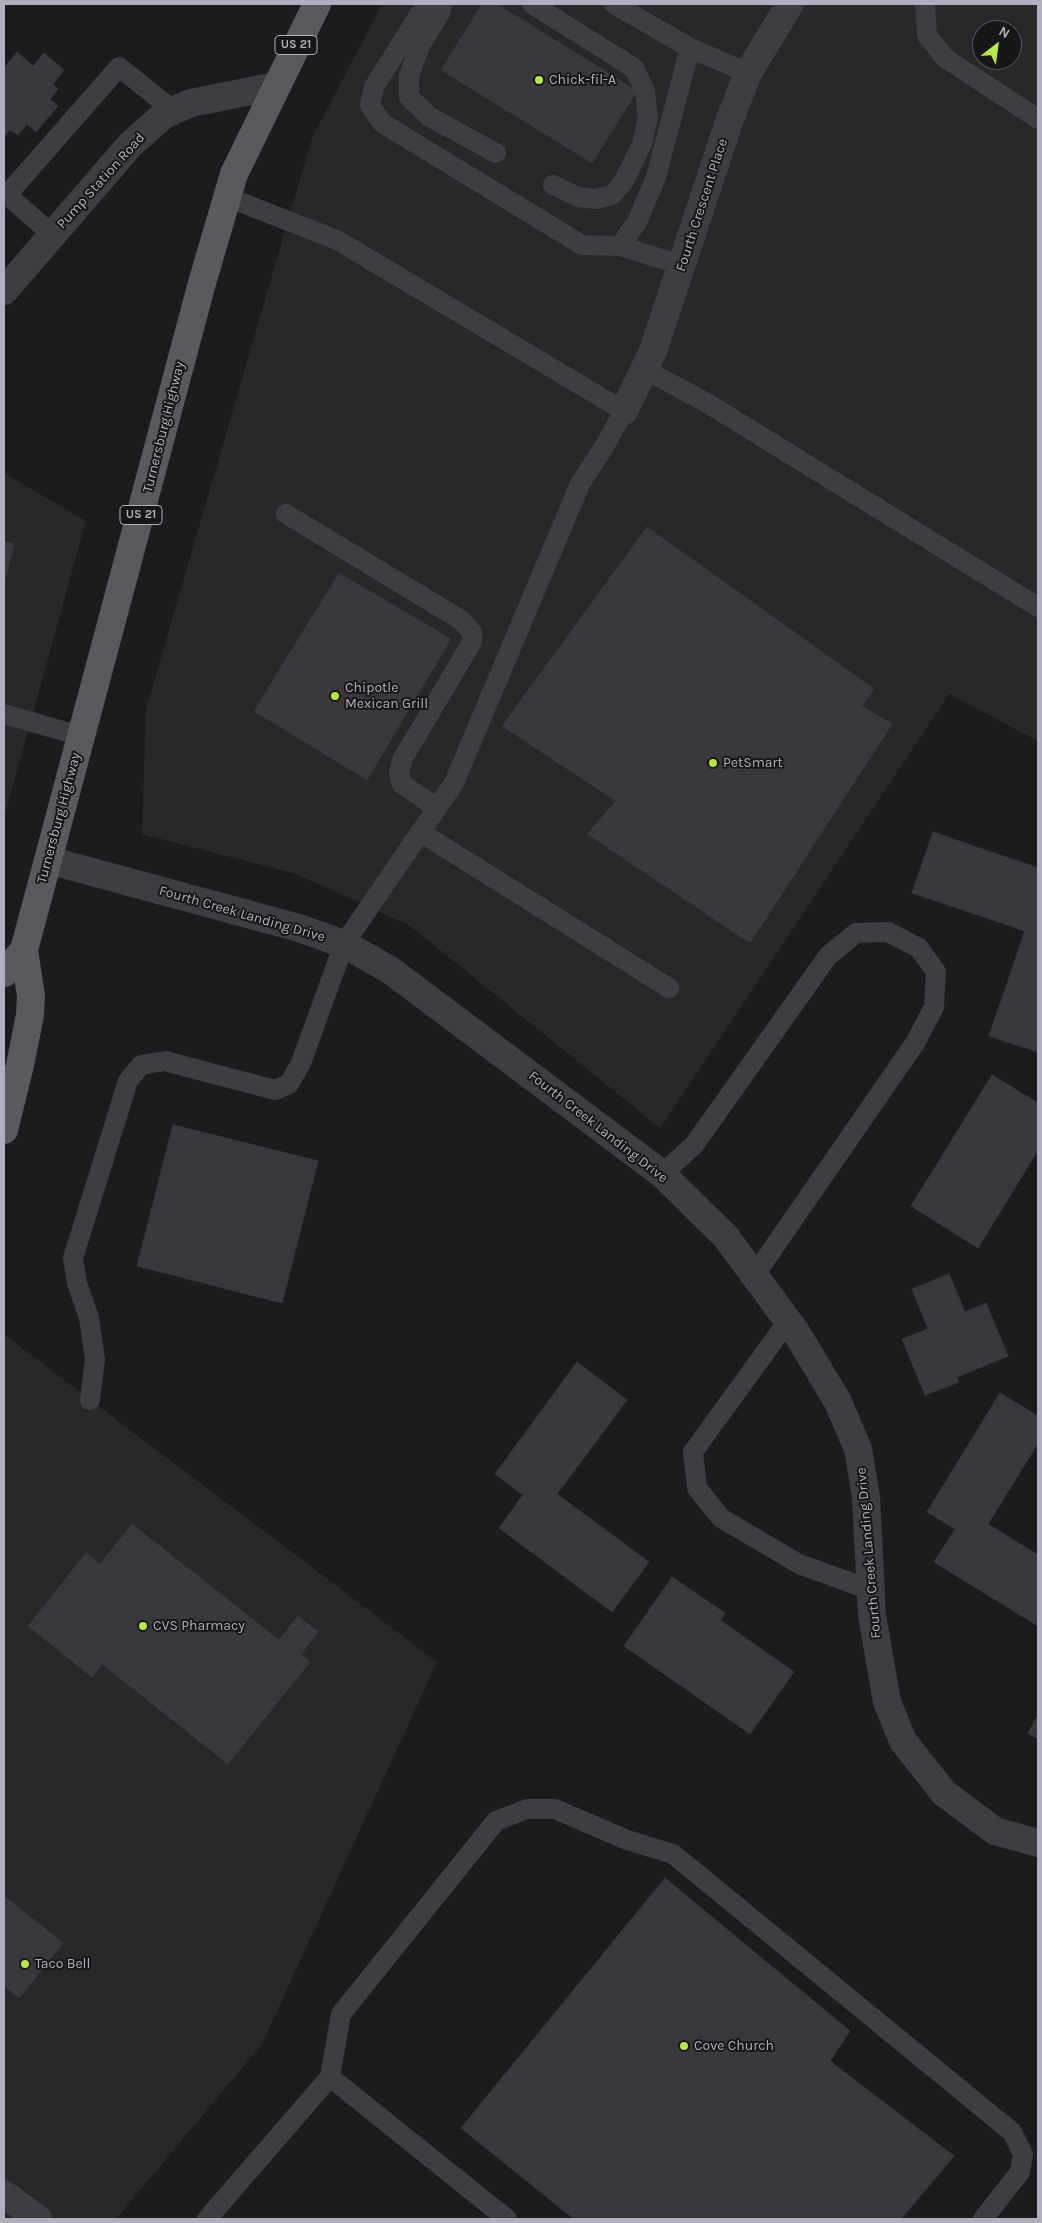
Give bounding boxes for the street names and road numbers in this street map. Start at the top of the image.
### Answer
road number: US 21 [275,36,317,54]
street label: Pump Station Road [53,130,149,232]
street label: Fourth Crescent Place [673,136,731,274]
street label: Turnersburg Highway [140,360,188,494]
road number: US 21 [120,506,162,524]
street label: Turnersburg Highway [33,751,85,885]
street label: Fourth Creek Landing Drive [157,882,327,946]
street label: Fourth Creek Landing Drive [525,1067,671,1187]
street label: Fourth Creek Landing Drive [853,1467,885,1639]

